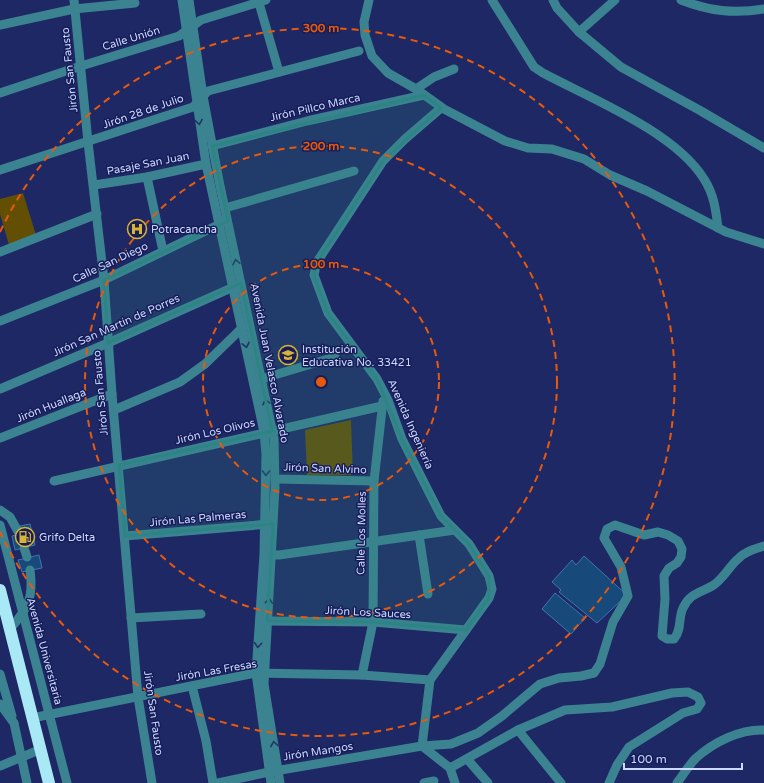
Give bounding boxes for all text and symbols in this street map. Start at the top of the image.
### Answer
text: 300 m [303,21,339,35]
street label: Calle Unión [101,24,161,53]
street label: Jirón San Fausto [59,26,80,113]
street label: Jirón 28 de Julio [101,91,186,131]
street label: Jirón Pillco Marca [269,91,361,124]
one-way arrow [194,119,203,125]
text: 200 m [303,139,339,153]
street label: Pasaje San Juan [106,149,190,178]
hospital icon: Potracancha [126,218,148,240]
place label: Potracancha [151,223,217,236]
street label: Calle San Diego [70,239,150,286]
text: 100 m [303,257,339,271]
one-way arrow [233,258,241,265]
street label: Avenida Juan Velasco Alvarado [248,282,291,444]
street label: Jirón San Martín de Porres [51,291,182,359]
one-way arrow [241,342,249,348]
place label: Institución Educativa No. 33421 [302,343,412,369]
school or university icon: Institución Educativa No. 33421 [277,344,299,366]
street label: Jirón San Fausto [90,350,111,436]
centre of rings [314,375,328,389]
street label: Avenida Ingeniería [385,377,436,471]
street label: Jirón Huallaga [14,386,88,425]
one-way arrow [263,399,271,406]
street label: Jirón Los Olivos [174,416,256,447]
street label: Jirón San Alvino [283,461,367,476]
one-way arrow [262,470,270,476]
street label: Calle Los Molles [354,491,369,575]
street label: Jirón Las Palmeras [149,508,247,529]
fuel station icon: Grifo Delta [14,526,36,548]
place label: Grifo Delta [39,531,95,544]
street label: Avenida Universitaria [24,596,65,706]
one-way arrow [264,598,273,604]
street label: Jirón Los Sauces [325,604,411,621]
one-way arrow [253,642,262,648]
street label: Jirón Las Fresas [174,657,258,684]
street label: Jirón San Fausto [141,670,166,757]
street label: Jirón Mangos [282,740,354,763]
one-way arrow [270,741,279,748]
scale bar [624,745,742,771]
text: 100 m [630,752,667,766]

